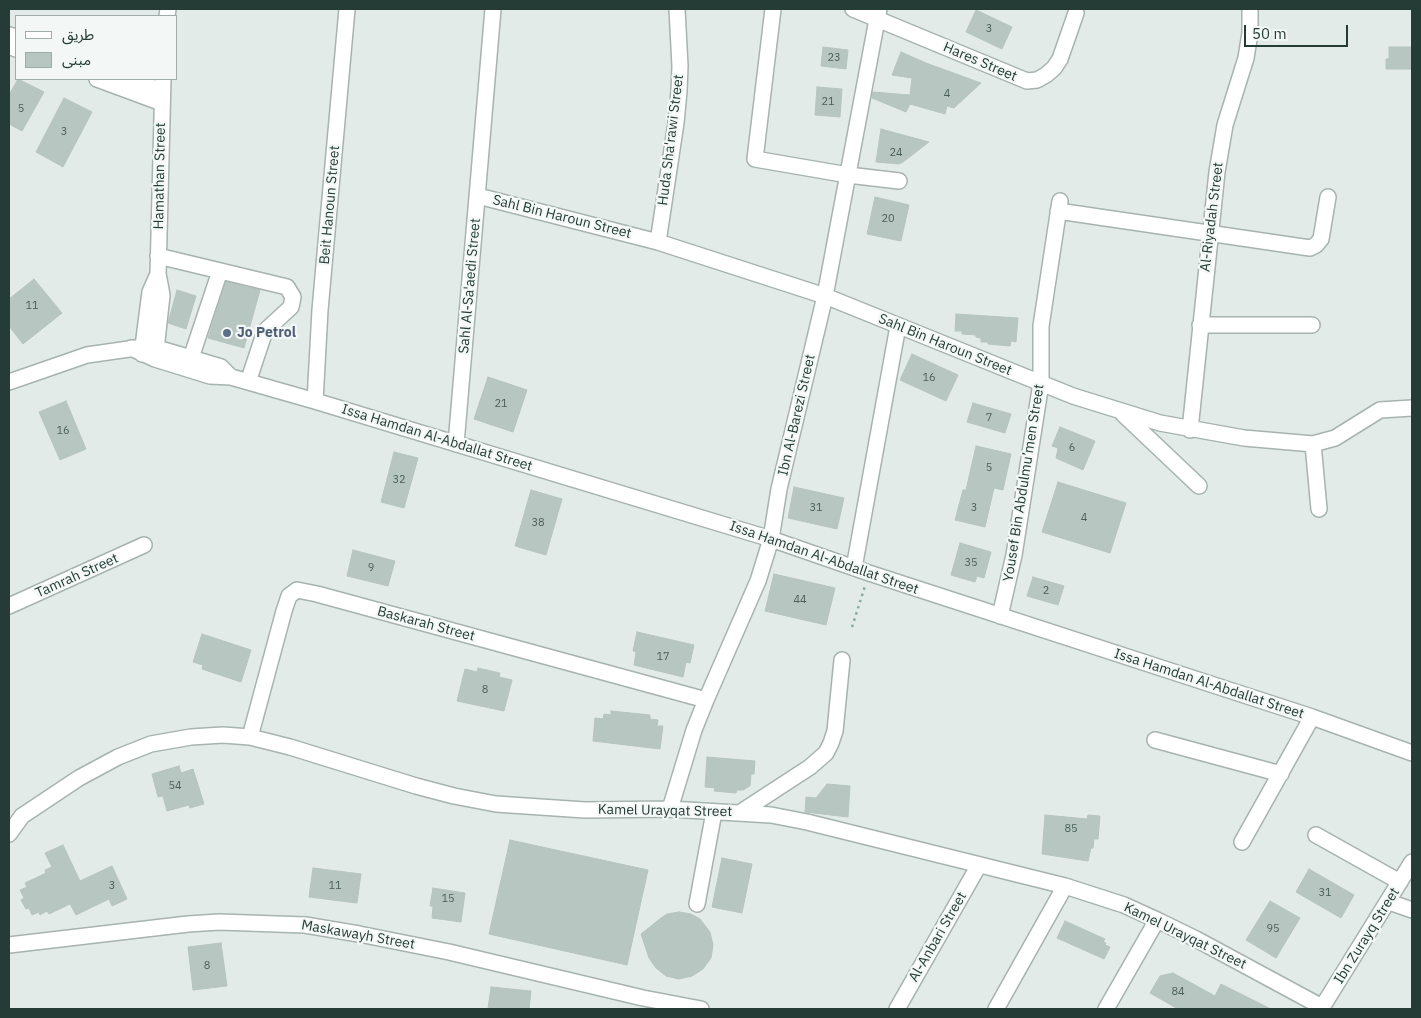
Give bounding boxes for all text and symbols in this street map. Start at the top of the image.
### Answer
legend [15,15,178,80]
scale bar [1246,15,1350,47]
house number: 3 [986,22,992,36]
text: 50 m [1252,24,1287,43]
text: طريق [62,25,94,44]
street label: Hares Street [941,39,1019,85]
text: مبنى [62,50,91,69]
house number: 23 [827,51,841,65]
street label: Huda Sha'rawi Street [655,73,687,207]
house number: 4 [944,87,950,101]
house number: 21 [821,95,835,109]
house number: 5 [18,102,24,116]
street label: Hamathan Street [151,122,169,230]
house number: 3 [61,125,67,139]
street label: Beit Hanoun Street [316,145,344,265]
house number: 24 [889,146,903,160]
street label: Al-Riyadah Street [1197,161,1227,273]
street label: Sahl Bin Haroun Street [491,192,633,242]
house number: 20 [881,212,895,226]
street label: Sahl Al-Sa'aedi Street [456,218,484,354]
house number: 11 [25,299,39,313]
street label: Sahl Bin Haroun Street [876,311,1014,379]
place label: Jo Petrol [237,325,296,341]
marker: Jo Petrol [221,327,233,339]
street label: Ibn Al-Barezi Street [775,353,819,477]
house number: 16 [922,371,936,385]
street label: Yousef Bin Abdulmu’men Street [1000,383,1048,583]
house number: 21 [494,397,508,411]
street label: Issa Hamdan Al-Abdallat Street [340,401,534,475]
house number: 7 [986,411,992,425]
house number: 16 [56,424,70,438]
house number: 6 [1069,441,1075,455]
house number: 5 [986,461,992,475]
house number: 32 [392,473,406,487]
house number: 31 [809,501,823,515]
house number: 3 [971,501,977,515]
house number: 4 [1081,511,1087,525]
house number: 38 [531,516,545,530]
street label: Issa Hamdan Al-Abdallat Street [727,518,921,598]
street label: Tamrah Street [33,550,121,602]
house number: 35 [964,556,978,570]
house number: 9 [368,561,374,575]
house number: 2 [1043,584,1049,598]
house number: 44 [793,593,807,607]
street label: Baskarah Street [375,603,477,645]
street label: Issa Hamdan Al-Abdallat Street [1112,645,1306,723]
house number: 17 [656,650,670,664]
house number: 8 [482,683,488,697]
house number: 54 [168,779,182,793]
street label: Kamel Urayqat Street [598,801,732,821]
house number: 85 [1064,822,1078,836]
house number: 3 [109,879,115,893]
house number: 11 [328,879,342,893]
street label: Ibn Zurayq Street [1331,885,1403,987]
house number: 31 [1318,886,1332,900]
street label: Al-Anbari Street [906,889,970,985]
house number: 15 [441,892,455,906]
street label: Kamel Urayqat Street [1121,899,1249,973]
street label: Maskawayh Street [300,917,416,953]
house number: 95 [1266,922,1280,936]
house number: 8 [204,959,210,973]
house number: 84 [1171,985,1185,999]

